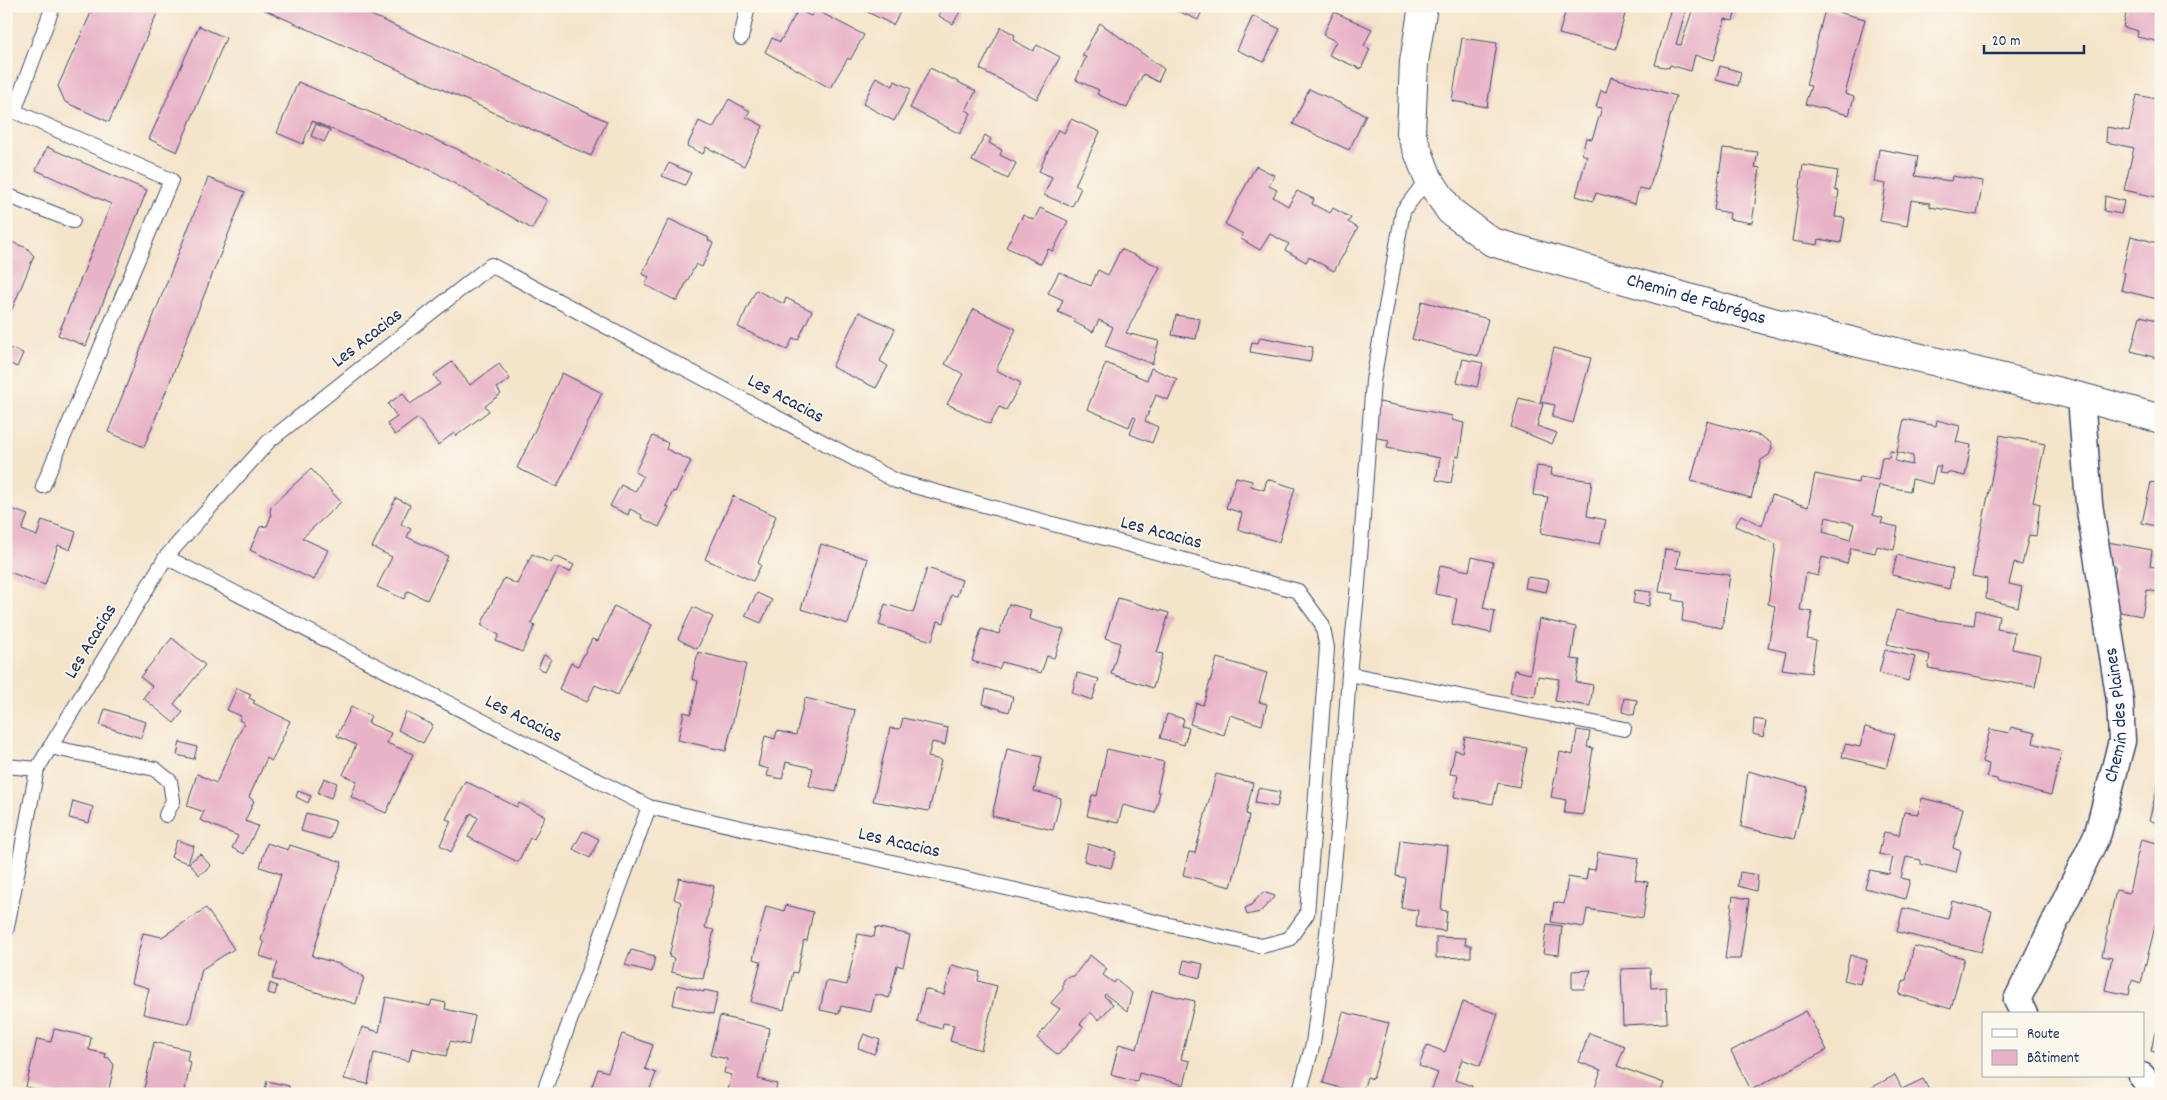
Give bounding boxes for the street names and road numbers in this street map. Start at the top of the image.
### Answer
street label: Chemin de Fabrégas [1623,267,1769,333]
street label: Les Acacias [327,303,409,375]
street label: Les Acacias [742,368,828,432]
street label: Les Acacias [1117,510,1205,558]
street label: Les Acacias [59,599,125,685]
street label: Chemin des Plaines [2098,646,2135,786]
street label: Les Acacias [480,689,566,751]
street label: Les Acacias [855,821,943,867]

